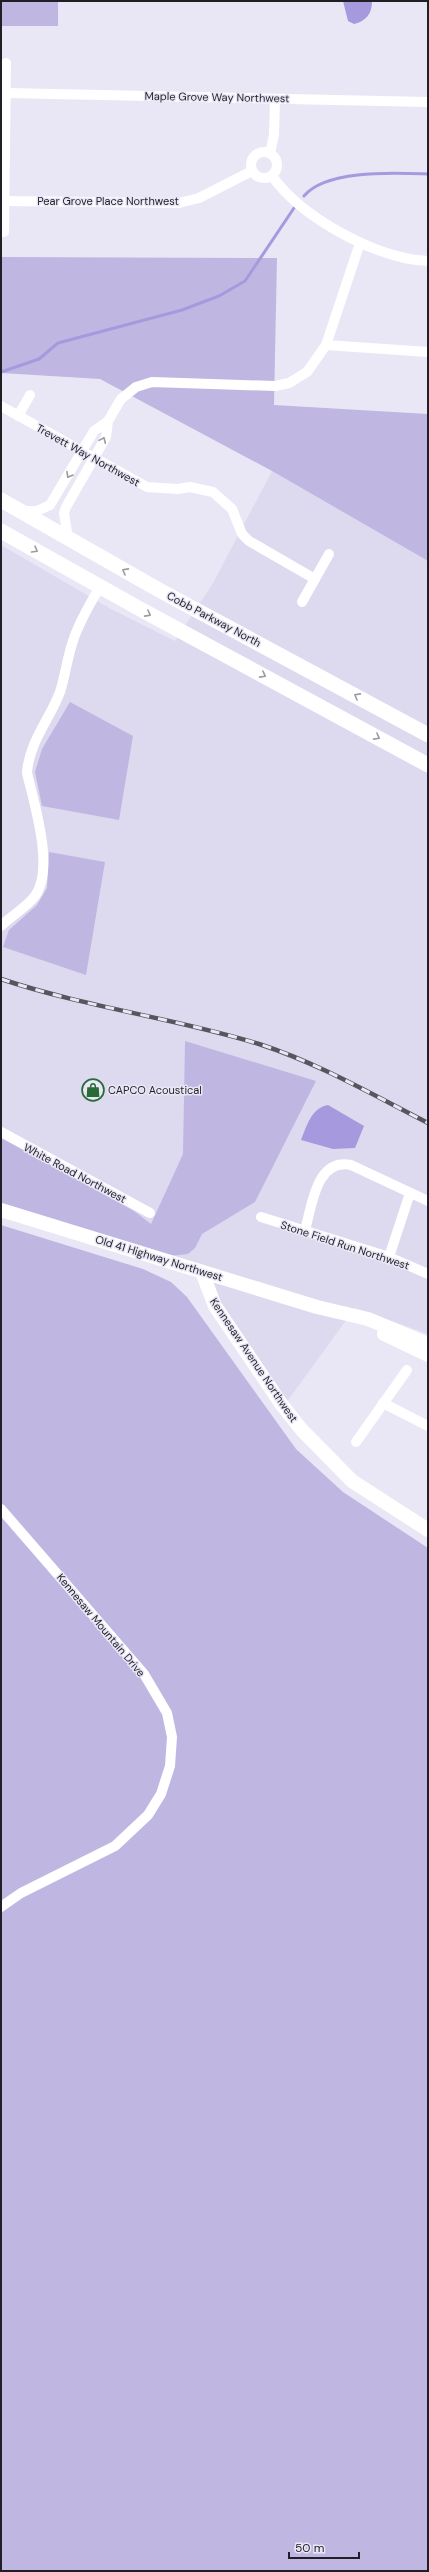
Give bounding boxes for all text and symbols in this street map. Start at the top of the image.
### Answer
street label: Maple Grove Way Northwest [145,89,289,105]
street label: Pear Grove Place Northwest [37,194,179,208]
street label: Trevett Way Northwest [34,421,142,489]
one-way arrow [98,437,106,444]
one-way arrow [67,471,74,478]
one-way arrow [31,546,38,553]
one-way arrow [122,568,129,575]
street label: Cobb Parkway North [164,588,264,650]
one-way arrow [144,609,151,616]
one-way arrow [259,671,266,678]
one-way arrow [354,693,361,701]
one-way arrow [373,733,380,740]
shop icon: CAPCO Acoustical [80,1077,106,1103]
place label: CAPCO Acoustical [108,1083,202,1097]
street label: White Road Northwest [21,1140,129,1206]
street label: Stone Field Run Northwest [279,1218,411,1272]
street label: Old 41 Highway Northwest [94,1232,224,1284]
street label: Kennesaw Avenue Northwest [207,1295,301,1425]
street label: Kennesaw Mountain Drive [54,1571,148,1679]
scale bar [289,2534,359,2560]
text: 50 m [295,2540,324,2556]

